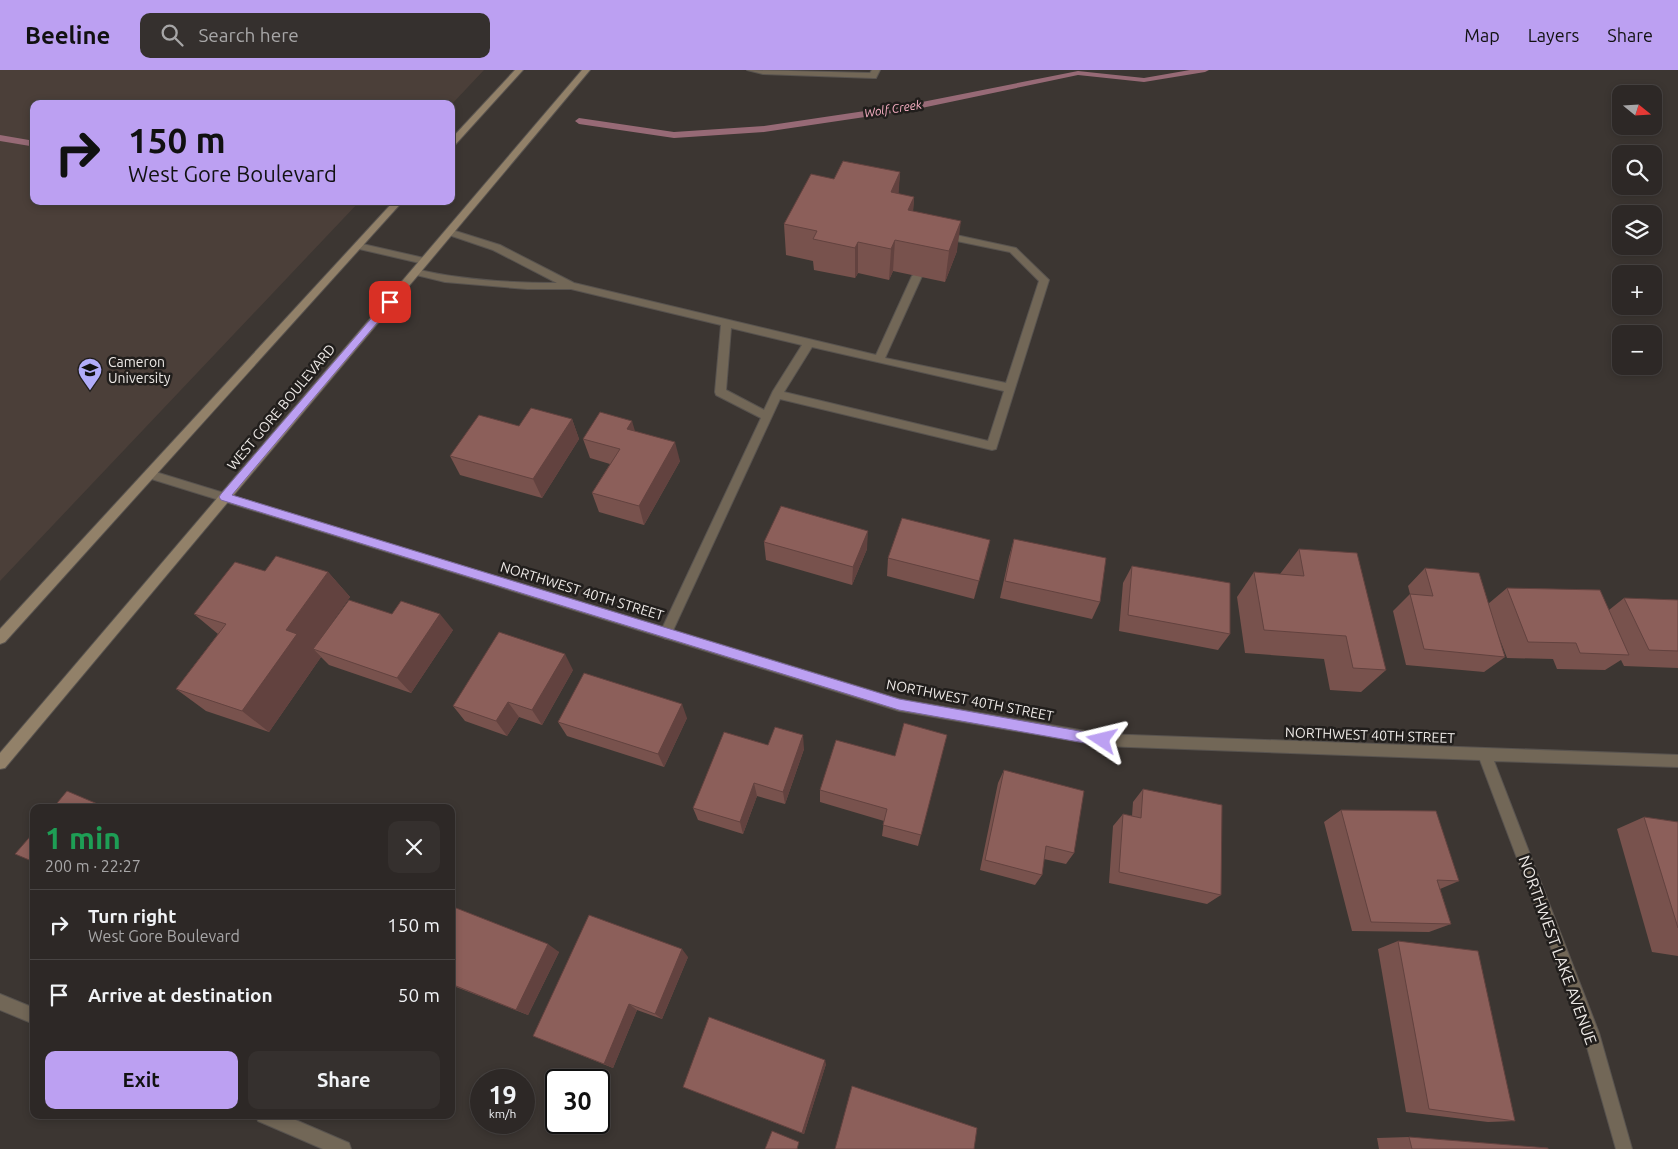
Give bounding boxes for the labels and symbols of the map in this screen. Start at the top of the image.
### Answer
north arrow [1612,85,1662,135]
water label: Wolf Creek [863,97,923,119]
pin [369,281,411,323]
street label: WEST GORE BOULEVARD [224,341,338,473]
place label: Cameron University [108,354,171,386]
school or university icon: Cameron University [77,357,103,391]
street label: NORTHWEST 40TH STREET [498,558,666,624]
street label: NORTHWEST 40TH STREET [885,676,1055,724]
position arrow [1075,713,1127,765]
street label: NORTHWEST 40TH STREET [1285,724,1455,746]
street label: NORTHWEST LAKE AVENUE [1515,853,1601,1047]
speed limit sign: 30 [545,1069,610,1134]

